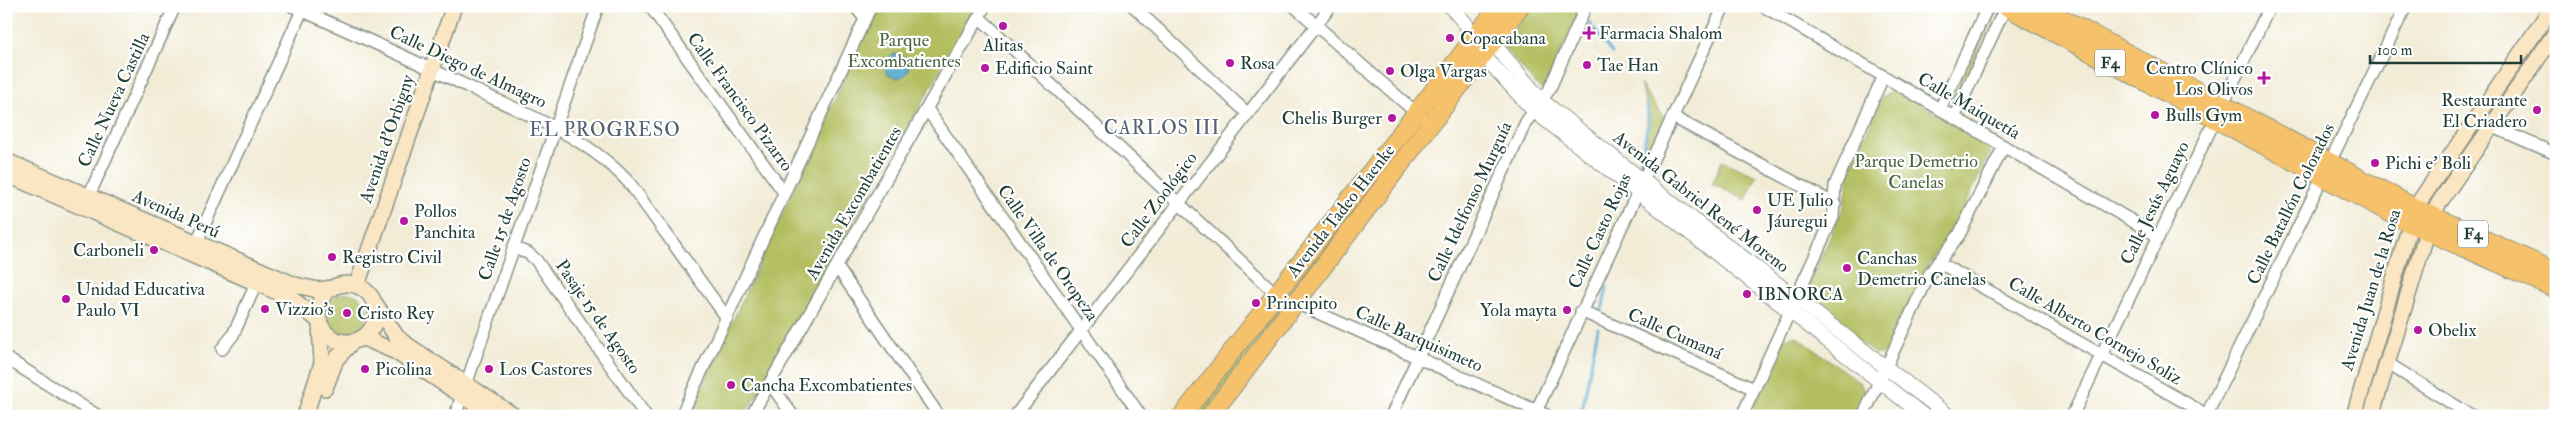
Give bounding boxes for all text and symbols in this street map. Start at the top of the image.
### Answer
street label: Calle Diego de Almagro [386,20,551,114]
marker: Alitas [997,20,1009,32]
place label: Farmacia Shalom [1599,22,1723,45]
place label: Copacabana [1460,27,1547,50]
marker: Farmacia Shalom [1583,27,1595,39]
street label: Calle Nueva Castilla [73,28,156,171]
street label: Calle Francisco Pizarro [682,28,798,176]
park label: Parque Excombatientes [847,29,961,73]
marker: Copacabana [1444,32,1456,44]
scale bar [2370,32,2521,64]
place label: Alitas [982,34,1023,57]
text: 100 m [2377,41,2413,60]
road number: F4 [2095,49,2125,76]
place label: Rosa [1240,52,1276,75]
place label: Tae Han [1597,54,1659,77]
place label: Edificio Saint [995,57,1093,80]
marker: Rosa [1224,57,1236,69]
place label: Centro Clínico Los Olivos [2146,57,2253,101]
marker: Tae Han [1581,59,1593,71]
place label: Olga Vargas [1400,60,1487,83]
marker: Edificio Saint [979,62,991,74]
marker: Olga Vargas [1384,65,1396,77]
street label: Calle Maiquetía [1914,67,2025,145]
street label: Avenida d'Orbigny [354,71,420,207]
marker: Centro Clínico Los Olivos [2257,71,2271,85]
place label: Restaurante El Criadero [2441,89,2527,133]
place label: Bulls Gym [2165,104,2242,127]
marker: Restaurante El Criadero [2531,104,2543,116]
place label: Chelis Burger [1282,107,1382,130]
marker: Bulls Gym [2149,109,2161,121]
marker: Chelis Burger [1386,112,1398,124]
district label: CARLOS III [1104,116,1220,140]
street label: Calle Idelfonso Murguía [1423,117,1518,286]
district label: EL PROGRESO [529,118,681,142]
street label: Calle Batallón Colorados [2242,119,2340,289]
street label: Avenida Excombatientes [800,122,907,285]
street label: Avenida Gabriel René Moreno [1607,125,1794,278]
street label: Calle Jesús Aguayo [2115,137,2195,268]
street label: Avenida Tadeo Haenke [1281,139,1400,283]
street label: Calle Zoológico [1115,147,1203,253]
park label: Parque Demetrio Canelas [1854,150,1978,194]
place label: Pichi e' Boli [2385,152,2471,175]
street label: Calle 15 de Agosto [473,154,537,284]
marker: Pichi e' Boli [2369,157,2381,169]
street label: Calle Casto Rojas [1563,169,1637,293]
street label: Calle Villa de Oropeza [992,180,1104,326]
street label: Avenida Perú [128,184,224,244]
place label: UE Julio Jáuregui [1766,189,1833,233]
place label: Pollos Panchita [414,200,476,244]
marker: UE Julio Jáuregui [1751,204,1763,216]
street label: Avenida Juan de la Rosa [2335,206,2407,375]
marker: Pollos Panchita [398,215,410,227]
road number: F4 [2458,220,2488,248]
place label: Carboneli [73,239,144,262]
marker: Carboneli [148,244,160,256]
place label: Registro Civil [342,246,442,269]
place label: Canchas Demetrio Canelas [1857,247,1986,291]
marker: Registro Civil [326,251,338,263]
street label: Pasaje 15 de Agosto [550,255,646,379]
marker: Canchas Demetrio Canelas [1841,262,1853,274]
street label: Calle Alberto Cornejo Soliz [2004,272,2186,390]
place label: Unidad Educativa Paulo VI [76,278,206,322]
place label: IBNORCA [1757,283,1844,306]
marker: IBNORCA [1741,288,1753,300]
place label: Principito [1266,292,1338,315]
marker: Unidad Educativa Paulo VI [60,293,72,305]
marker: Principito [1250,297,1262,309]
place label: Vizzio's [275,298,334,321]
place label: Yola mayta [1480,299,1558,322]
street label: Calle Barquisimeto [1352,301,1487,378]
place label: Cristo Rey [357,302,435,325]
marker: Vizzio's [259,303,271,315]
street label: Calle Cumaná [1624,303,1727,365]
marker: Yola mayta [1561,304,1573,316]
marker: Cristo Rey [341,307,353,319]
place label: Obelix [2428,319,2476,342]
marker: Obelix [2412,324,2424,336]
place label: Picolina [375,358,433,381]
place label: Los Castores [499,358,592,381]
marker: Picolina [359,363,371,375]
marker: Los Castores [483,363,495,375]
place label: Cancha Excombatientes [741,374,912,397]
marker: Cancha Excombatientes [725,379,737,391]

